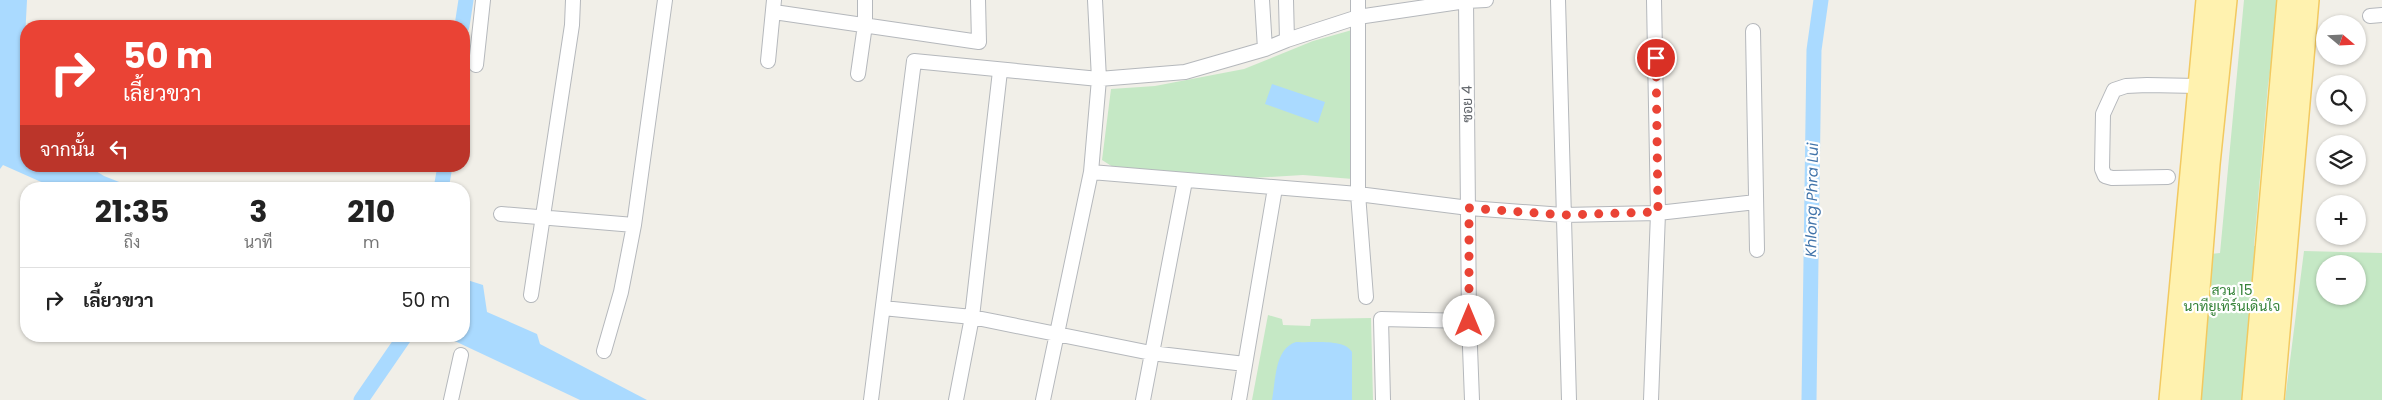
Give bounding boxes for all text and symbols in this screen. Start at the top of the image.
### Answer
north arrow [2316,15,2366,65]
map controls [2316,15,2366,305]
text: 50 m [123,31,213,80]
pin [1635,37,1677,79]
icon: right [40,40,105,105]
icon: arrive [1642,44,1670,72]
button: search [2316,75,2366,125]
text: เลี้ยวขวา [123,78,201,109]
street label: ซอย 4 [1457,85,1477,123]
icon: left [105,135,133,163]
button: layers [2316,135,2366,185]
text: จากนั้น [40,136,95,163]
water label: Khlong Phra Lui [1800,142,1823,257]
text: 21:35 [95,190,169,233]
text: 3 [249,190,267,233]
text: 210 [347,190,395,233]
button: + [2316,195,2366,245]
text: ถึง [124,231,140,254]
text: นาที [244,231,273,254]
text: m [363,231,380,254]
button: − [2316,255,2366,305]
park label: สวน 15 นาทียูเทิร์นเดินใจ [2184,280,2280,316]
icon: right [40,286,68,314]
text: เลี้ยวขวา [83,287,154,314]
text: 50 m [401,287,450,314]
position arrow [1442,294,1494,346]

